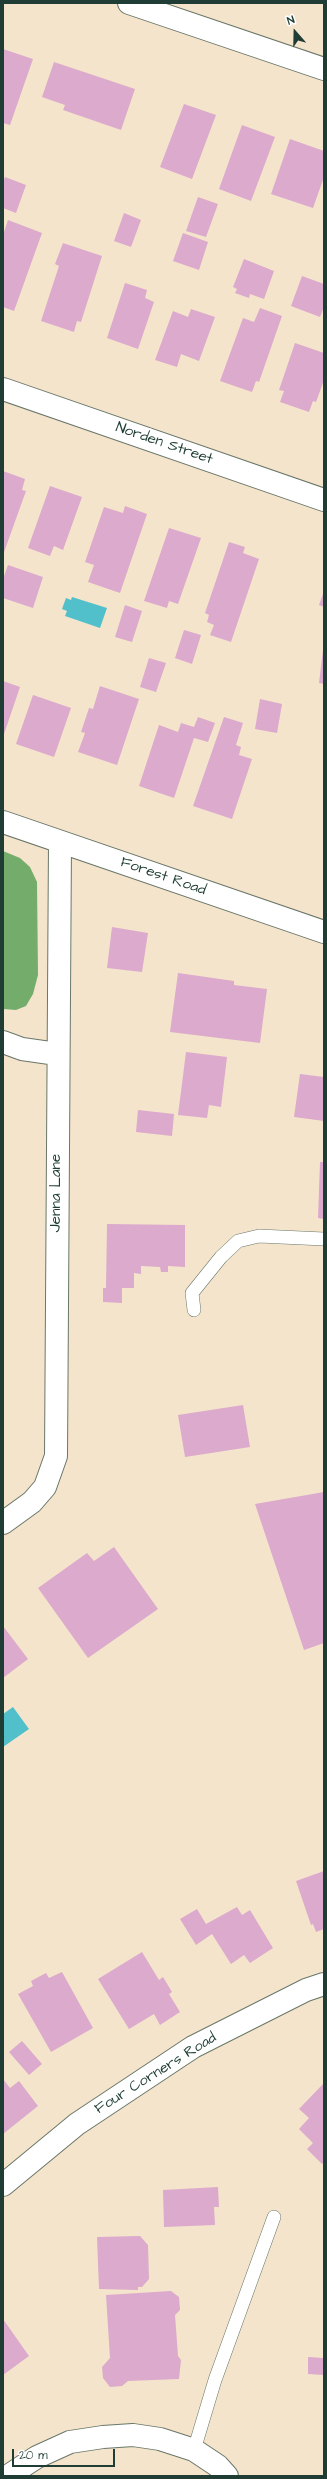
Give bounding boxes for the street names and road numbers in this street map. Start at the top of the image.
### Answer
street label: Norden Street [113,419,215,469]
street label: Forest Road [118,854,208,900]
street label: Jenna Lane [48,1154,66,1232]
street label: Four Corners Road [92,2029,220,2119]

